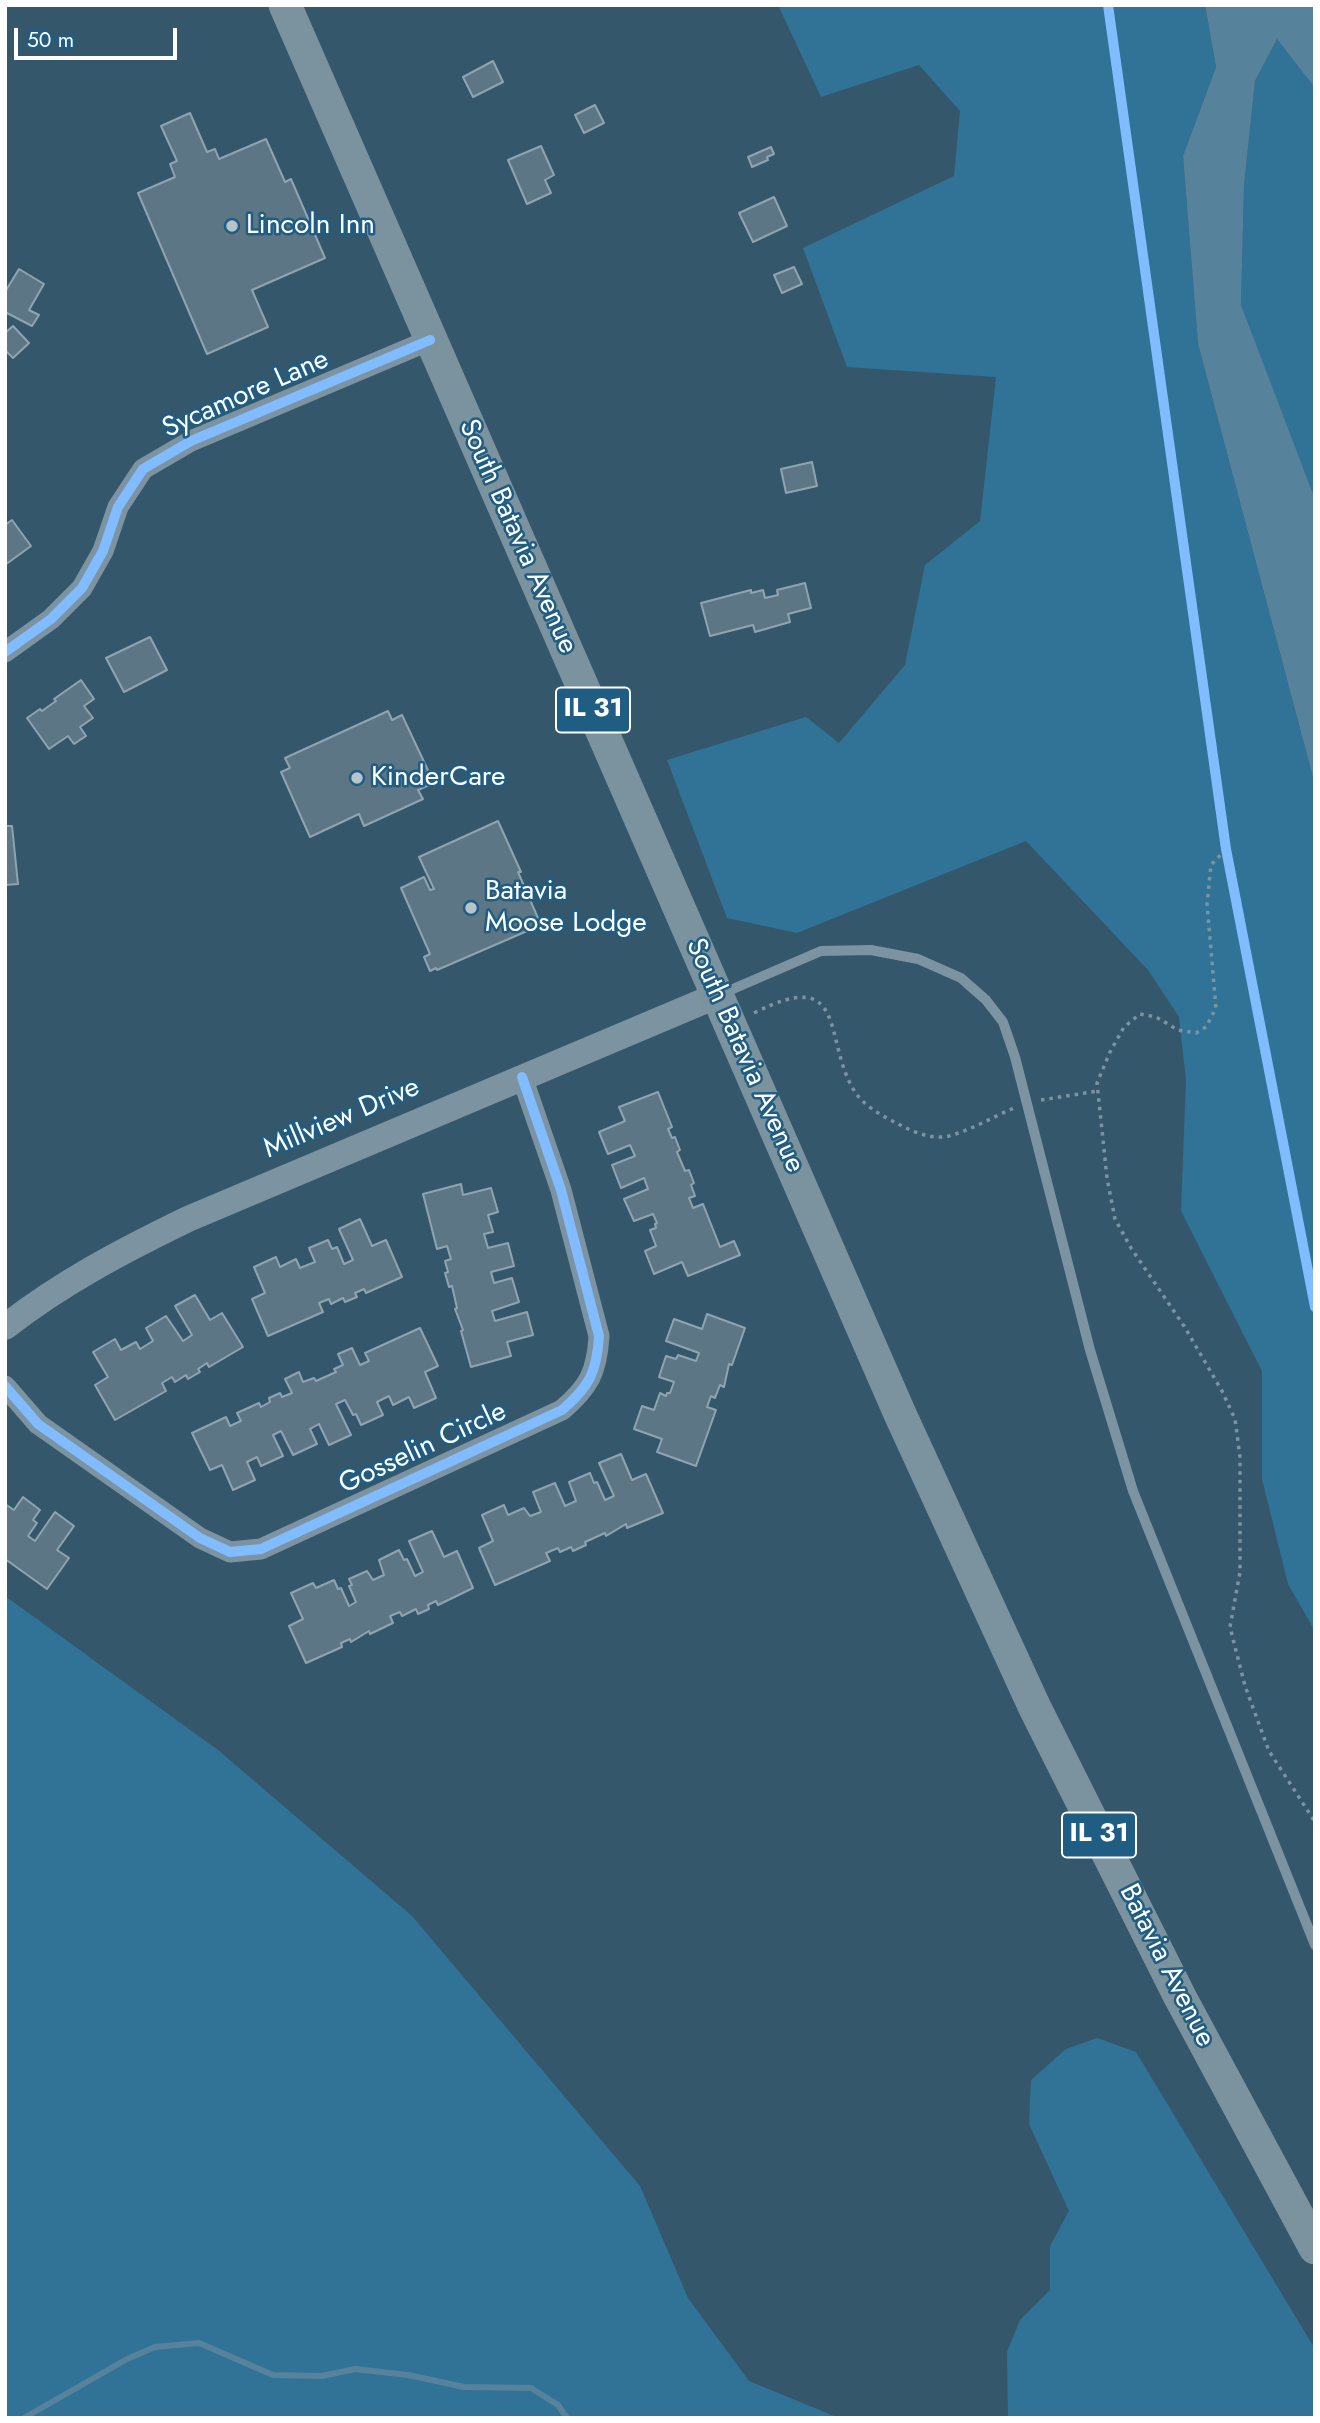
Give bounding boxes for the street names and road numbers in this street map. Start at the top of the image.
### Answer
street label: Sycamore Lane [158,343,334,447]
street label: South Batavia Avenue [450,415,584,659]
road number: IL 31 [556,688,630,732]
street label: South Batavia Avenue [677,934,811,1178]
street label: Millview Drive [259,1071,425,1167]
street label: Gosselin Circle [334,1396,512,1502]
road number: IL 31 [1062,1812,1136,1858]
street label: Batavia Avenue [1111,1879,1221,2053]

